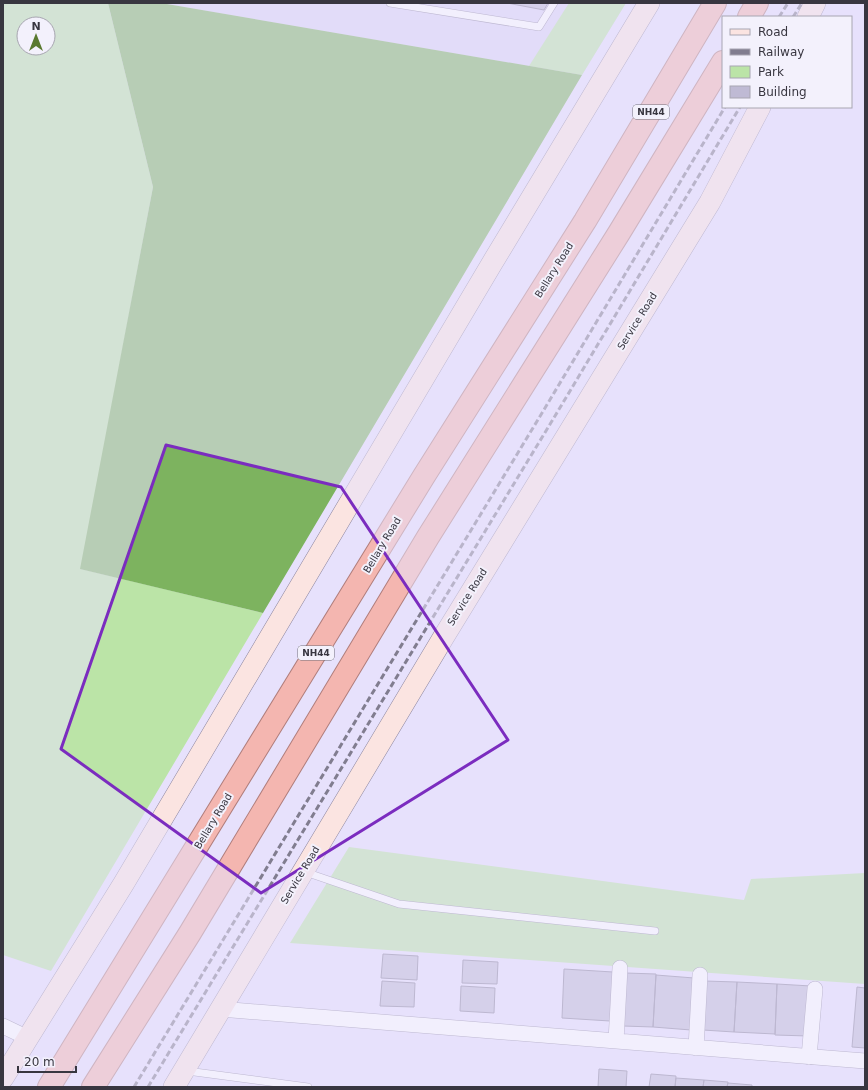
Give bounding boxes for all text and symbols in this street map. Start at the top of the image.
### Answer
north arrow [16,16,56,56]
legend [722,16,852,108]
text: N [31,20,41,33]
text: Road [758,25,788,39]
text: Railway [758,45,804,59]
text: Park [758,65,784,79]
text: Building [758,85,807,99]
road number: NH44 [633,105,669,119]
street label: Bellary Road [533,240,575,300]
street label: Service Road [615,290,659,352]
street label: Bellary Road [361,515,403,575]
street label: Service Road [445,566,489,628]
road number: NH44 [298,646,334,660]
street label: Bellary Road [192,791,234,851]
street label: Service Road [278,844,322,906]
scale bar [18,1048,76,1074]
text: 20 m [24,1055,55,1069]

